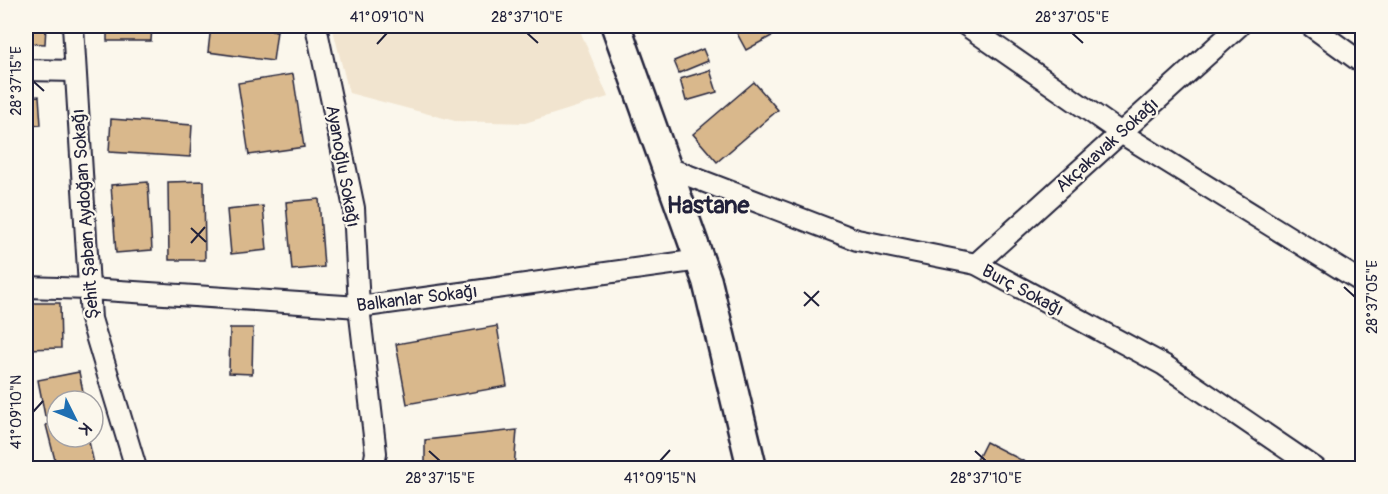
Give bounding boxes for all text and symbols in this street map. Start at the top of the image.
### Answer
text: 41°09'10"N [350,8,424,27]
text: 28°37'10"E [491,8,563,27]
text: 28°37'05"E [1035,8,1109,27]
text: 28°37'15"E [7,46,26,116]
street label: Akçakavak Sokağı [1051,93,1164,198]
street label: Ayanoğlu Sokağı [320,103,365,229]
street label: Şehit Şaban Aydoğan Sokağı [67,108,104,320]
district label: Hastane [667,191,750,220]
street label: Burç Sokağı [978,259,1068,322]
text: 28°37'05"E [1363,260,1382,334]
street label: Balkanlar Sokağı [355,280,479,317]
text: 41°09'10"N [7,375,26,449]
north arrow [45,389,105,449]
text: K [74,418,96,439]
text: 28°37'15"E [405,469,475,488]
text: 41°09'15"N [624,469,696,488]
text: 28°37'10"E [950,469,1022,488]

